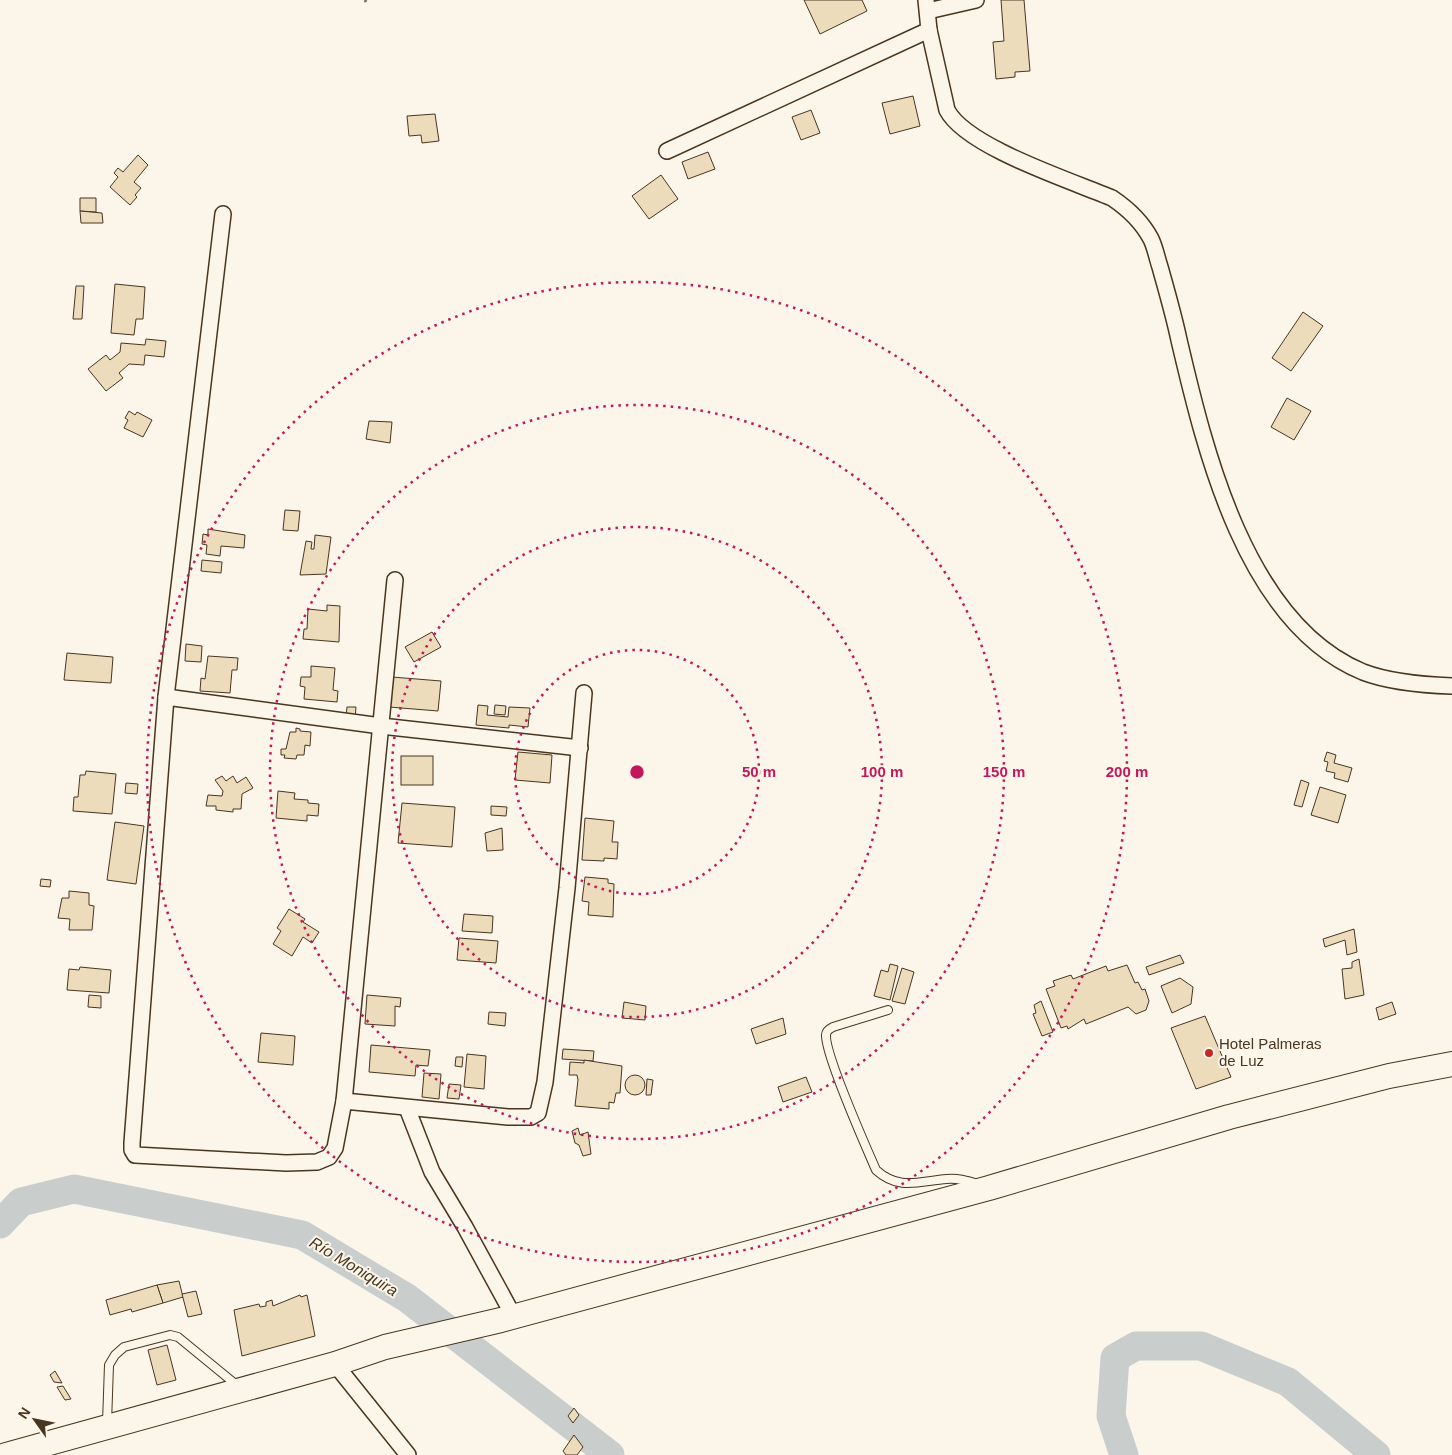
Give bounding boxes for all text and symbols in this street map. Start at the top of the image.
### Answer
centre of rings [628,763,646,781]
text: 50 m [742,763,776,780]
text: 100 m [861,763,903,780]
text: 150 m [983,763,1025,780]
text: 200 m [1106,763,1148,780]
place label: Hotel Palmeras de Luz [1219,1035,1322,1069]
marker: Hotel Palmeras de Luz [1203,1047,1215,1059]
water label: Río Moniquira [307,1233,401,1299]
north arrow [10,1395,60,1445]
text: N [15,1404,34,1422]

